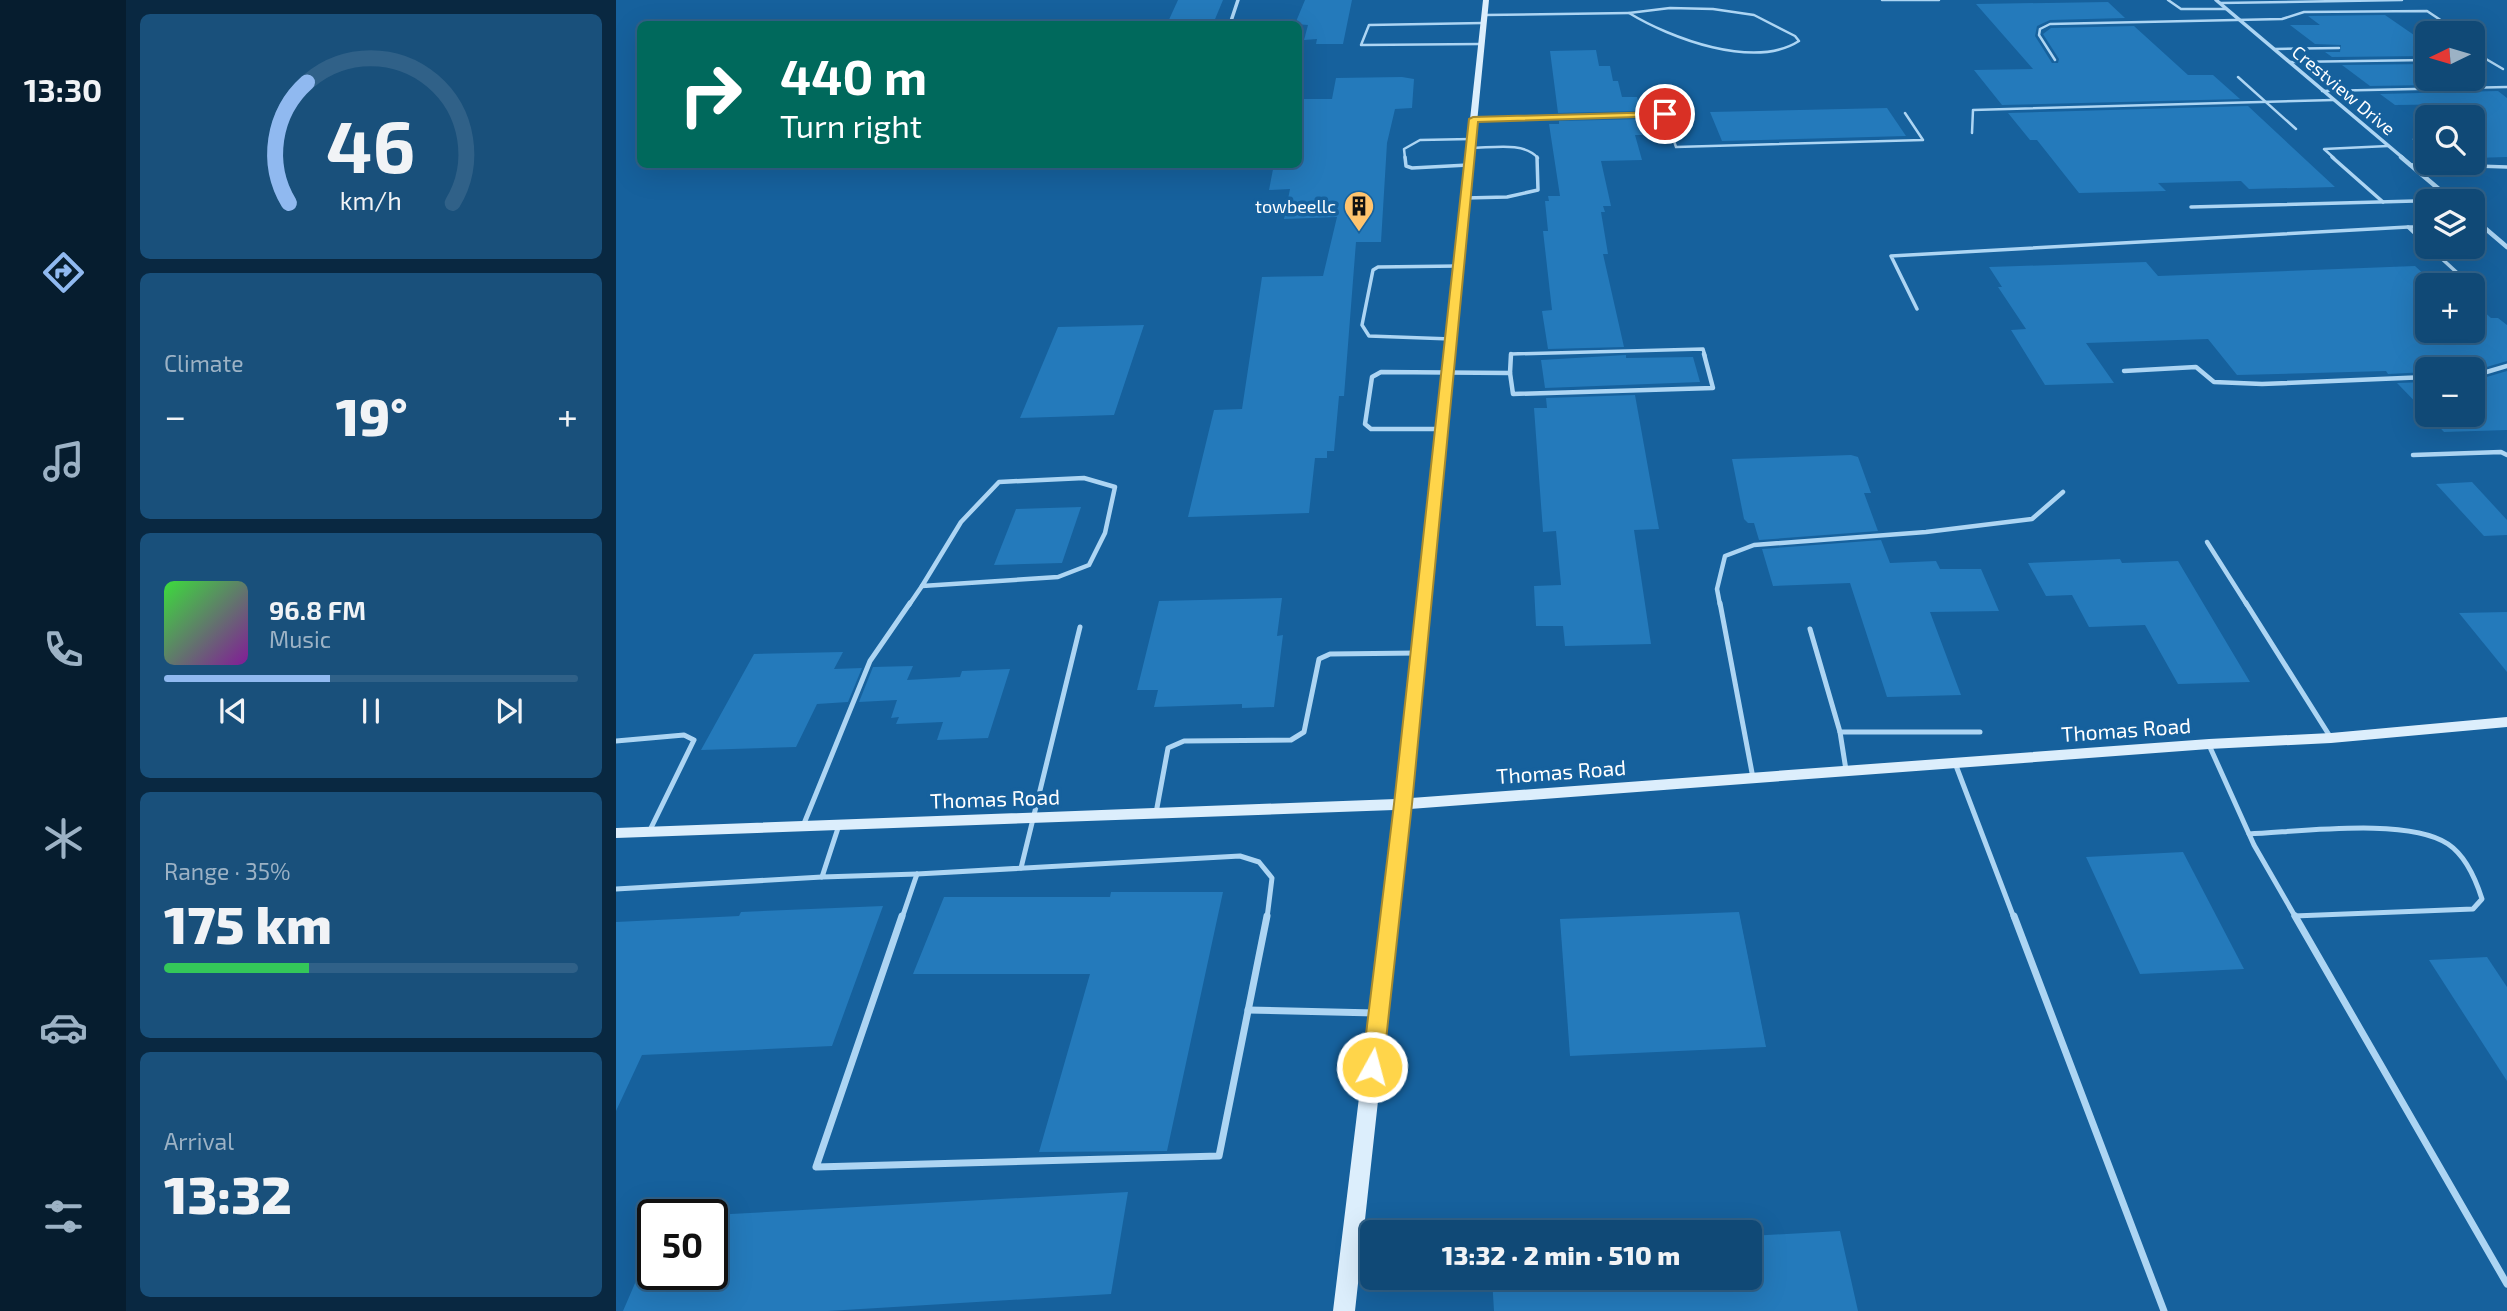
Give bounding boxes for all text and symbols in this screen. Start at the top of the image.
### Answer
north arrow [2415,21,2485,91]
map controls [2415,21,2485,427]
street label: Crestview Drive [2288,40,2400,140]
text: 440 m [780,46,927,105]
icon: right [665,49,756,140]
text: 13:30 [24,70,102,108]
pin [1635,84,1695,144]
icon: arrive [1646,95,1684,133]
text: 46 [326,100,416,188]
button: search [2415,105,2485,175]
text: Turn right [780,106,922,144]
text: km/h [340,185,402,215]
building icon: towbeellc [1342,189,1376,233]
button: layers [2415,189,2485,259]
place label: towbeellc [1255,195,1336,217]
icon: directions [39,248,88,297]
button: + [2415,273,2485,343]
text: Climate [164,349,244,377]
button: − [2415,357,2485,427]
text: 19° [336,384,408,446]
text: − [164,392,186,438]
text: + [557,392,578,438]
icon: music [39,437,88,486]
text: 96.8 FM [269,594,366,625]
icon: phone [39,625,88,674]
text: Music [269,625,331,653]
icon: previous [214,692,252,730]
icon: pause [352,692,390,730]
icon: next [490,692,528,730]
street label: Thomas Road [2060,712,2192,746]
street label: Thomas Road [1495,754,1627,788]
street label: Thomas Road [930,783,1060,813]
icon: climate [39,814,88,863]
text: Range · 35% [164,857,291,885]
text: 175 km [164,892,332,954]
icon: car [39,1003,88,1052]
position arrow [1335,1030,1409,1104]
text: Arrival [164,1127,234,1155]
text: 13:32 [164,1162,292,1224]
icon: filters [39,1192,88,1241]
speed limit sign: 50 [637,1199,728,1290]
text: 13:32 · 2 min · 510 m [1442,1239,1680,1270]

